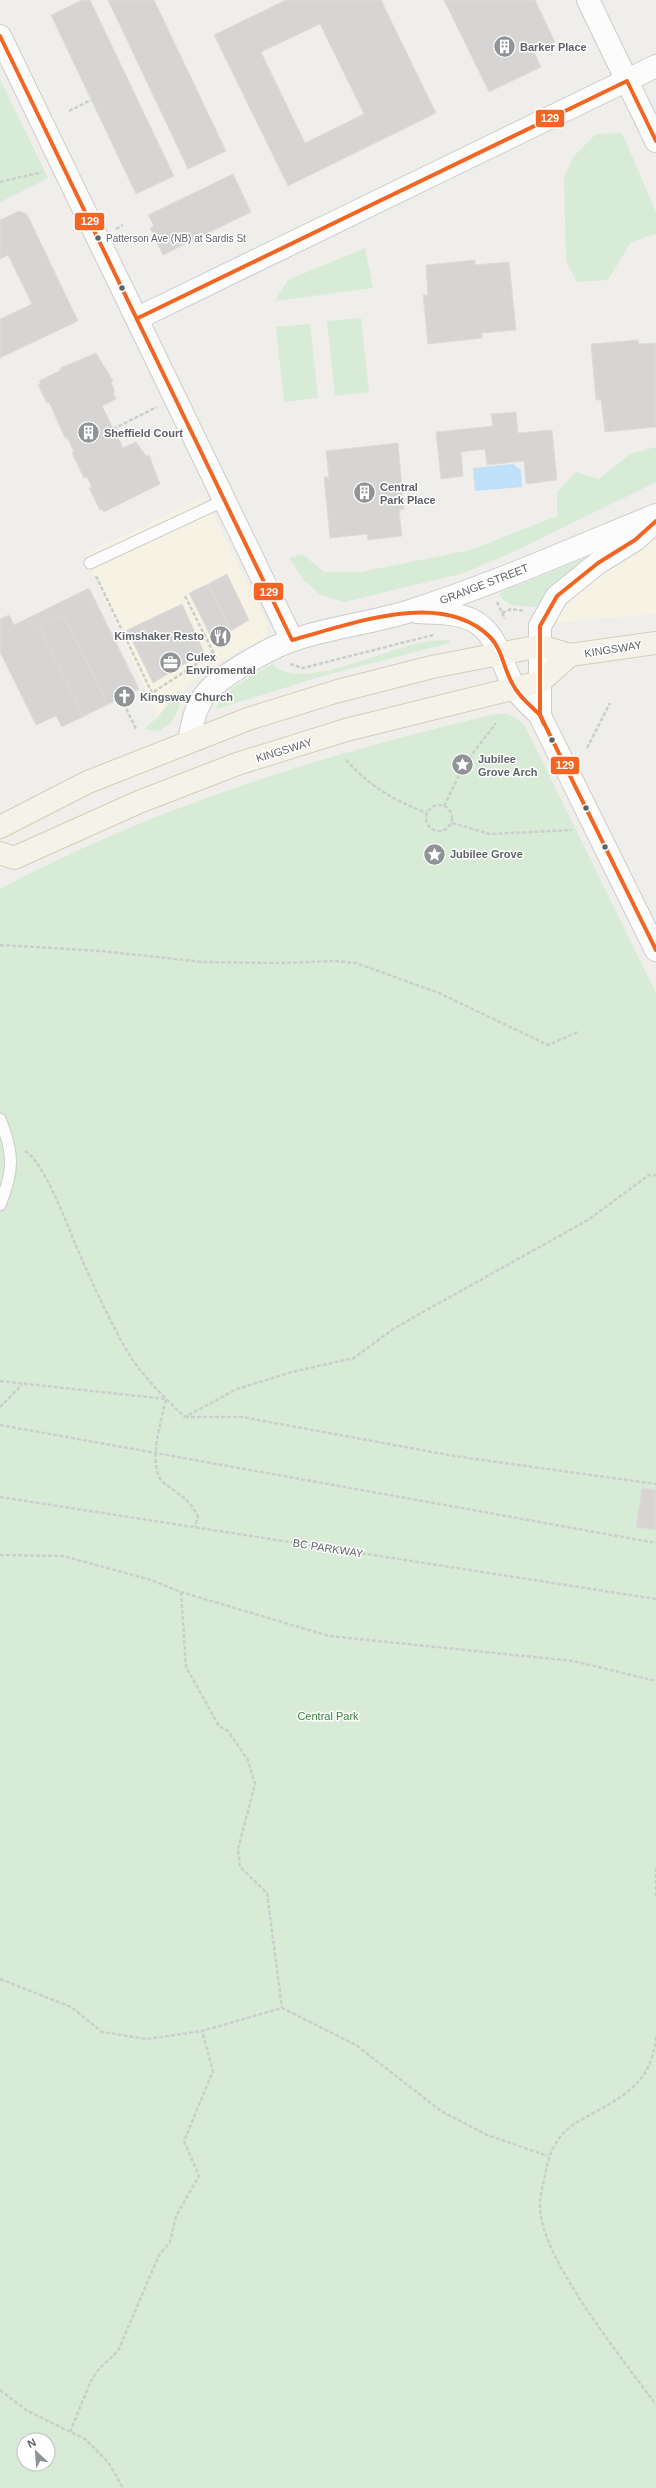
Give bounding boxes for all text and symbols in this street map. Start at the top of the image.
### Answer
building icon: Barker Place [492,34,518,60]
place label: Barker Place [520,41,587,53]
line badge: 129 [535,109,565,128]
text: 129 [541,112,559,124]
line badge: 129 [74,212,105,231]
text: 129 [81,215,99,227]
marker: Patterson Ave (NB) at Sardis St [93,233,103,243]
place label: Patterson Ave (NB) at Sardis St [106,233,246,244]
unlabelled marker [117,283,127,293]
building icon: Sheffield Court [76,420,102,446]
place label: Sheffield Court [104,427,183,439]
building icon: Central Park Place [351,480,377,506]
place label: Central Park Place [380,481,436,506]
street label: GRANGE STREET [438,561,530,606]
line badge: 129 [253,582,284,601]
text: 129 [260,586,278,598]
restaurant icon: Kimshaker Resto [207,623,233,649]
place label: Kimshaker Resto [114,630,204,642]
street label: KINGSWAY [583,638,643,659]
office icon: Culex Enviromental [157,650,183,676]
place label: Culex Enviromental [186,651,256,676]
church icon: Kingsway Church [111,684,137,710]
place label: Kingsway Church [140,691,233,703]
unlabelled marker [547,735,557,745]
street label: KINGSWAY [254,736,314,764]
place icon: Jubilee Grove Arch [450,752,476,778]
place label: Jubilee Grove Arch [478,753,538,778]
line badge: 129 [550,756,580,775]
text: 129 [556,759,574,771]
unlabelled marker [581,803,591,813]
place icon: Jubilee Grove [422,841,448,867]
unlabelled marker [600,842,610,852]
place label: Jubilee Grove [450,848,523,860]
street label: BC PARKWAY [292,1536,365,1560]
park label: Central Park [297,1710,359,1722]
north arrow [16,2432,56,2472]
text: N [25,2436,38,2450]

